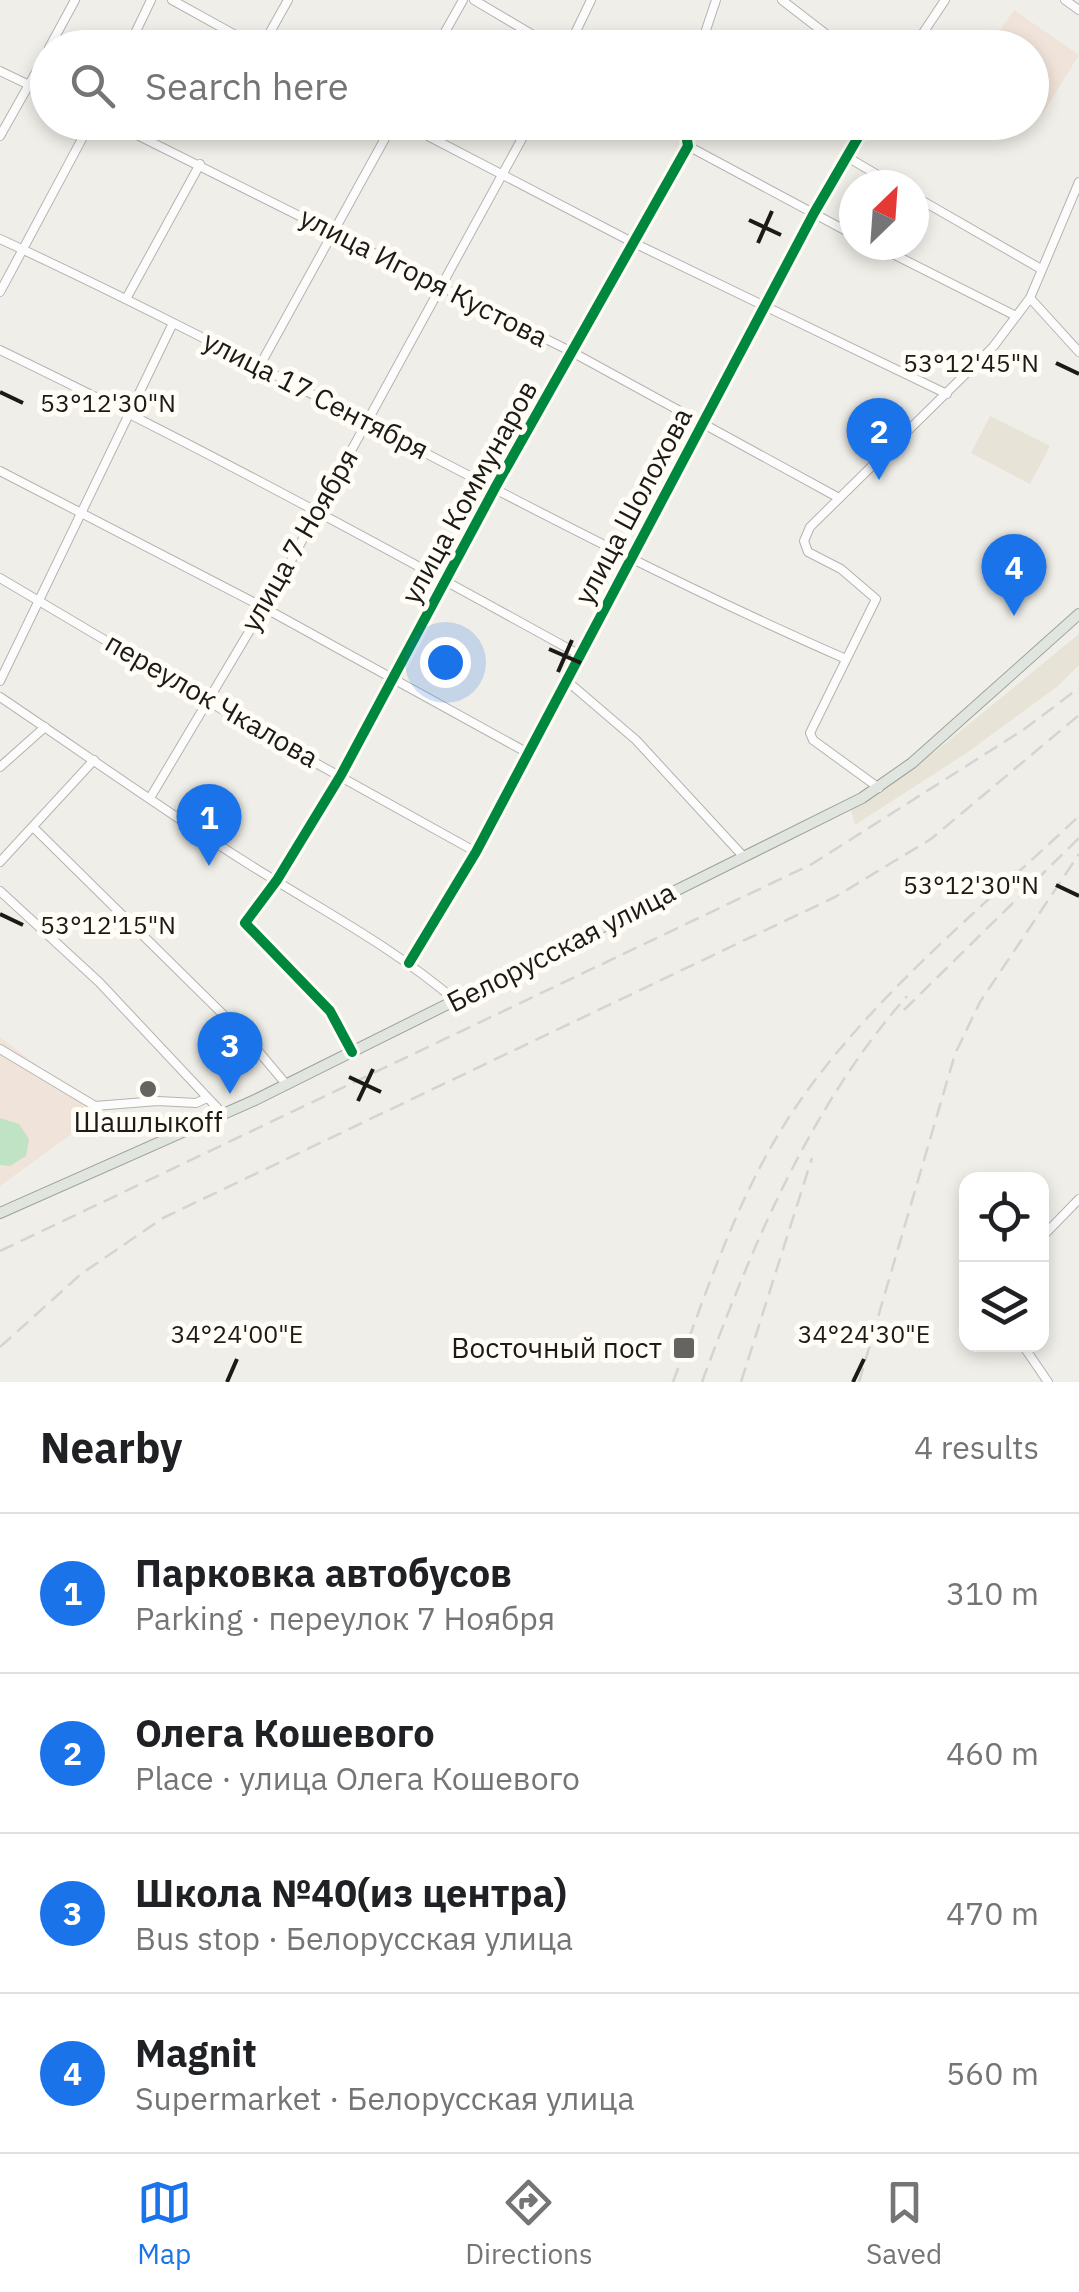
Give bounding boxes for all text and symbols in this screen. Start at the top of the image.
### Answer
search box [30,30,1049,140]
icon: search [65,58,120,113]
text: Search here [145,61,349,110]
north arrow [839,170,929,260]
street label: улица Игоря Кустова [294,198,555,355]
street label: улица 17 Сентября [197,322,435,467]
text: 53°12'45"N [903,346,1039,379]
street label: улица Коммунаров [392,374,545,610]
text: 53°12'30"N [40,386,176,419]
pin: 2 [846,398,912,480]
street label: улица Шолохова [565,401,700,611]
street label: улица 7 Ноября [231,442,366,638]
pin: 4 [982,534,1046,616]
street label: переулок Чкалова [99,623,326,776]
your location [420,637,471,688]
pin: 1 [176,784,242,866]
text: 53°12'30"N [903,868,1039,901]
street label: Белорусская улица [440,873,681,1020]
text: 53°12'15"N [40,908,176,941]
pin: 3 [198,1012,262,1094]
marker: Шашлыкоff [137,1078,159,1100]
place label: Шашлыкоff [74,1103,222,1140]
map controls [959,1172,1049,1352]
button: locate [959,1172,1049,1262]
button: layers [959,1262,1049,1352]
text: 34°24'00"E [171,1317,303,1350]
text: 34°24'30"E [798,1317,930,1350]
place label: Восточный пост [451,1329,662,1366]
marker: Восточный пост [671,1335,697,1361]
text: Nearby [40,1420,182,1475]
text: 4 results [914,1426,1039,1468]
text: Парковка автобусов [135,1548,512,1597]
text: 1 [63,1572,82,1614]
text: 310 m [946,1572,1039,1614]
text: Parking · переулок 7 Ноября [135,1597,555,1639]
text: Олега Кошевого [135,1708,435,1757]
text: 2 [63,1732,82,1774]
text: 460 m [946,1732,1039,1774]
text: Place · улица Олега Кошевого [135,1757,580,1799]
text: Школа №40(из центра) [135,1868,567,1917]
text: 3 [63,1892,82,1934]
text: 470 m [946,1892,1039,1934]
text: Bus stop · Белорусская улица [135,1917,573,1959]
text: Magnit [135,2028,257,2077]
text: 4 [63,2052,82,2094]
text: 560 m [946,2052,1039,2094]
text: Supermarket · Белорусская улица [135,2077,635,2119]
tab: Map [137,2175,192,2272]
tab: Directions [465,2175,593,2272]
tab: Saved [866,2175,942,2272]

